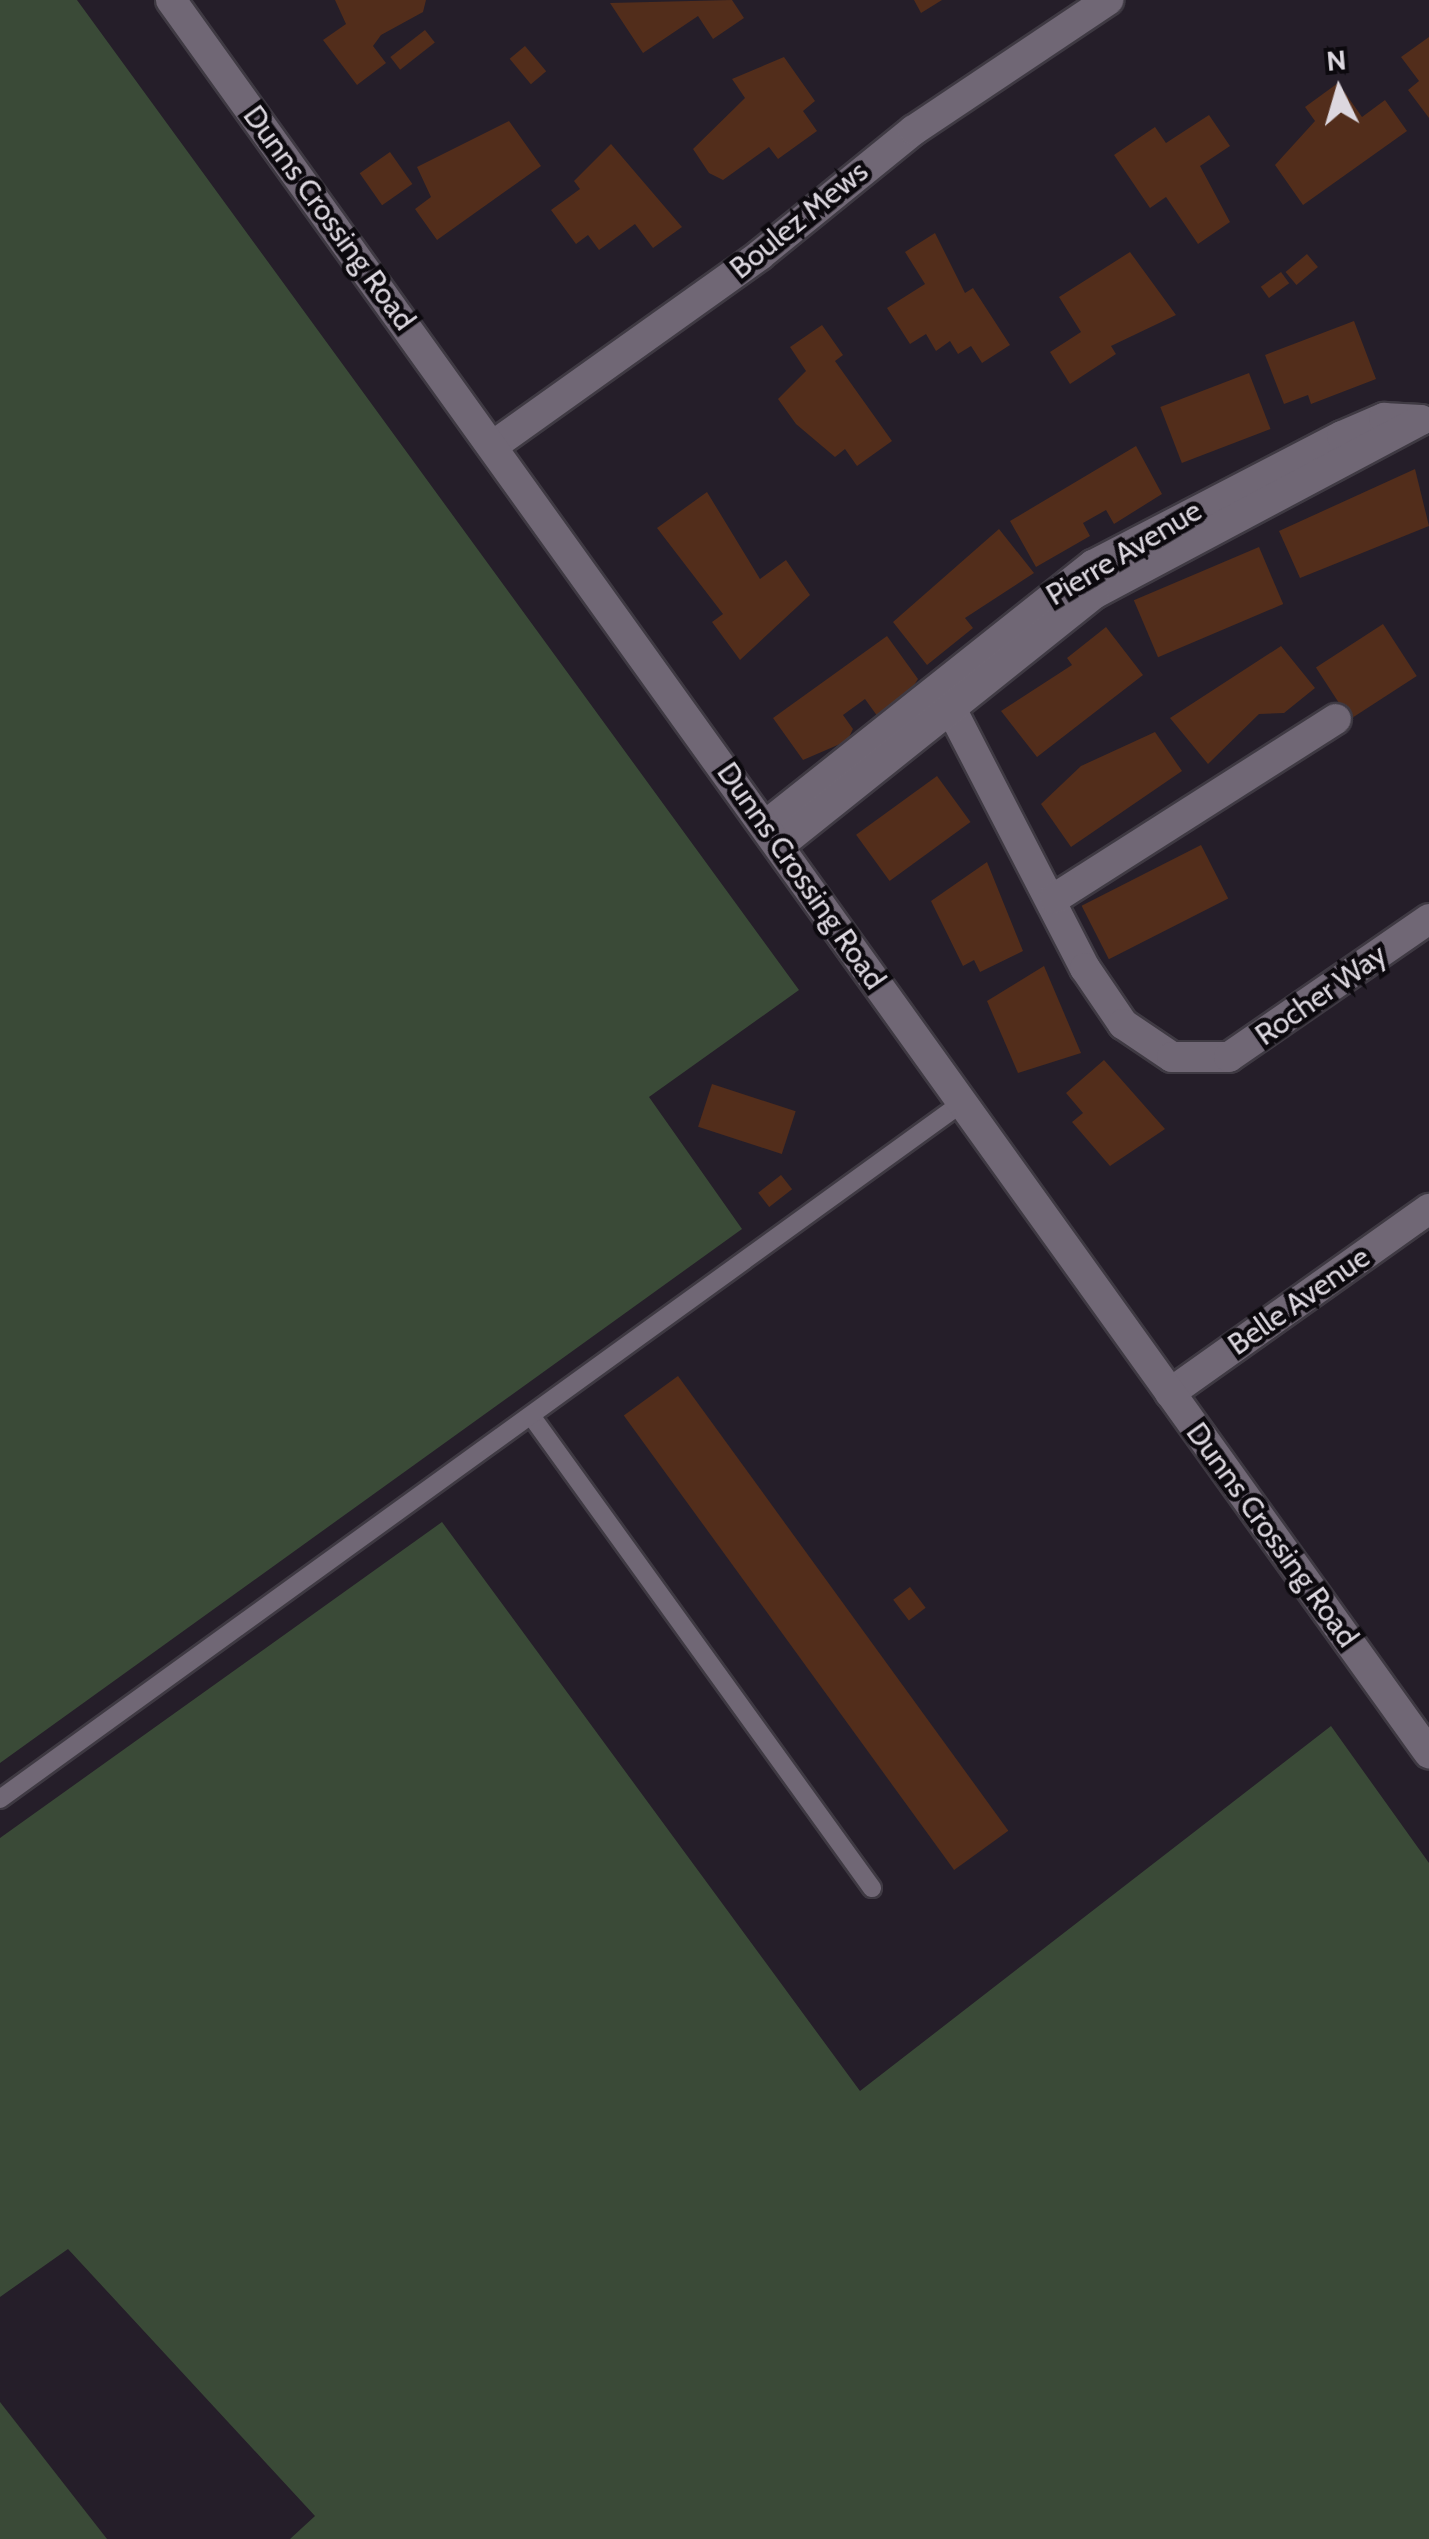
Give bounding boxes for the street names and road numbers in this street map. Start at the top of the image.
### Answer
street label: Dunns Crossing Road [235,99,423,337]
street label: Boulez Mews [723,154,875,286]
street label: Pierre Avenue [1040,493,1208,613]
street label: Dunns Crossing Road [709,756,893,996]
street label: Rocher Way [1249,937,1393,1053]
street label: Belle Avenue [1221,1239,1377,1363]
street label: Dunns Crossing Road [1178,1416,1366,1654]

